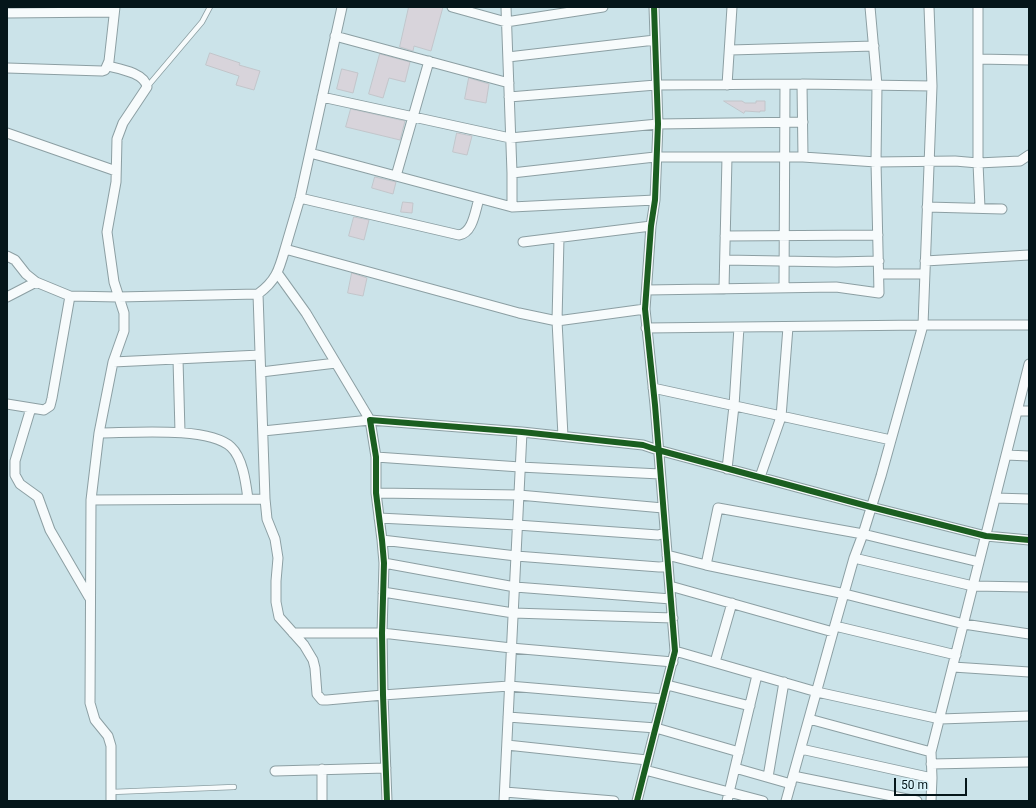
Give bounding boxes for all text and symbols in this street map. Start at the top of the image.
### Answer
scale bar [896,770,969,796]
text: 50 m [901,778,928,792]

